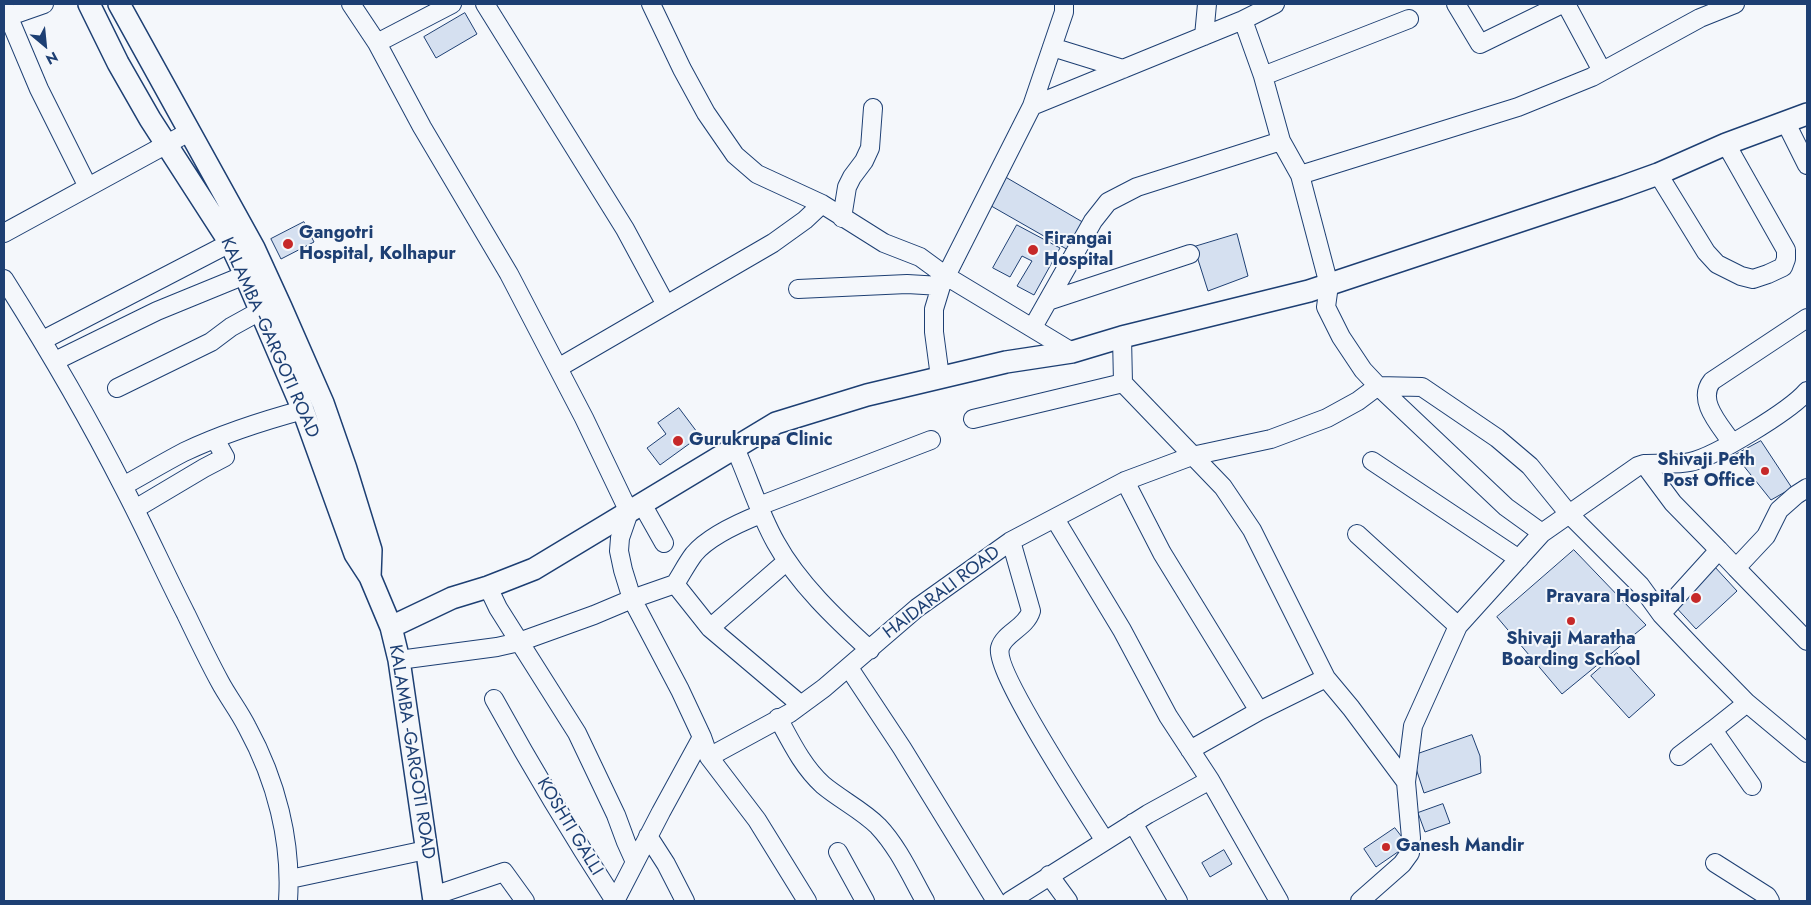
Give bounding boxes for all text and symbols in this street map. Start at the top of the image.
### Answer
north arrow [20,20,70,70]
text: N [42,47,62,70]
place label: Gangotri Hospital, Kolhapur [299,223,456,266]
place label: Firangai Hospital [1044,229,1113,272]
street label: KALAMBA -GARGOTI ROAD [215,234,323,442]
marker: Gangotri Hospital, Kolhapur [281,237,295,251]
marker: Firangai Hospital [1026,243,1040,257]
place label: Gurukrupa Clinic [689,430,833,452]
marker: Gurukrupa Clinic [671,434,685,448]
place label: Shivaji Peth Post Office [1657,450,1755,492]
marker: Shivaji Peth Post Office [1759,465,1771,477]
street label: HAIDARALI ROAD [879,542,1005,644]
place label: Pravara Hospital [1546,587,1685,609]
marker: Pravara Hospital [1689,591,1703,605]
marker: Shivaji Maratha Boarding School [1565,615,1577,627]
place label: Shivaji Maratha Boarding School [1502,629,1640,672]
street label: KALAMBA -GARGOTI ROAD [383,643,439,861]
street label: KOSHTI GALLI [531,774,607,880]
place label: Ganesh Mandir [1396,836,1524,858]
marker: Ganesh Mandir [1380,841,1392,853]

